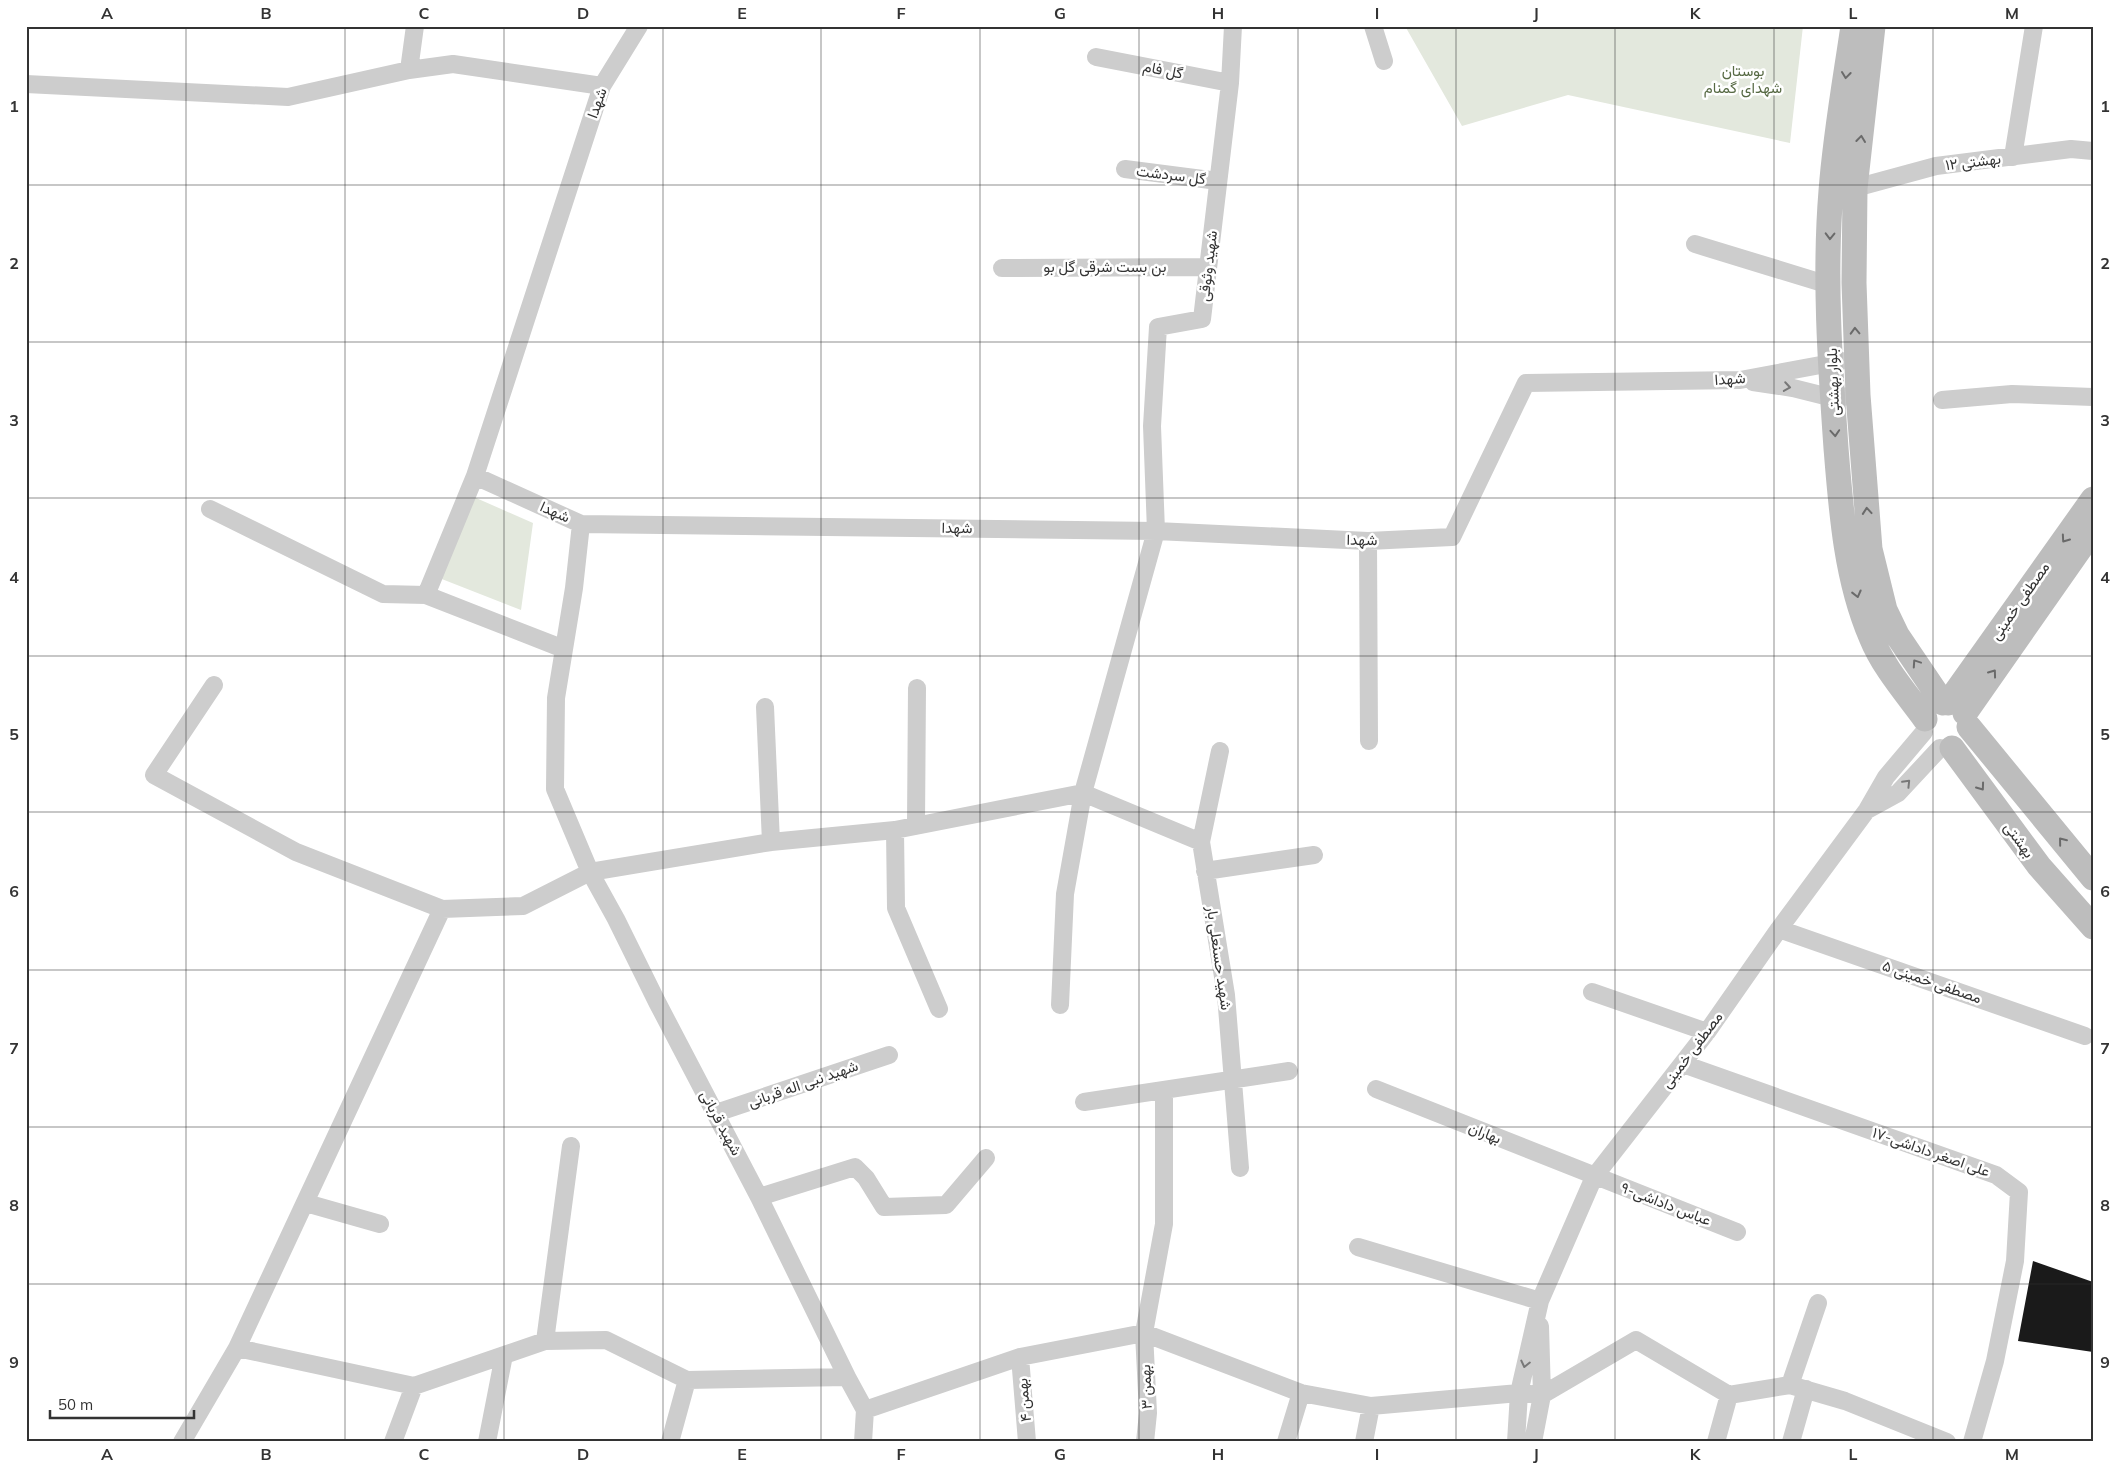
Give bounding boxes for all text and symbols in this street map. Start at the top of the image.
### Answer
text: A [101,3,113,23]
text: B [260,3,272,23]
text: C [419,3,430,23]
text: D [577,3,589,23]
text: E [737,3,747,23]
text: F [896,3,906,23]
text: G [1054,3,1066,23]
text: H [1212,3,1224,23]
text: I [1375,3,1379,23]
text: J [1533,3,1539,23]
text: K [1690,3,1702,23]
text: L [1849,3,1858,23]
text: M [2005,3,2019,23]
street label: گل فام [1141,56,1185,84]
park label: بوستان شهدای گمنام [1704,61,1782,98]
one-way arrow [1841,71,1852,79]
street label: شهدا [582,85,611,121]
text: 1 [9,96,19,116]
text: 1 [2100,96,2110,116]
one-way arrow [1855,135,1866,143]
street label: بهشتی ۱۲ [1944,149,2002,175]
street label: گل سردشت [1135,161,1207,188]
street label: شهید وثوقی [1194,229,1222,303]
one-way arrow [1825,232,1835,240]
text: 2 [9,253,19,273]
text: 2 [2100,253,2110,273]
street label: بن بست شرقی گل بو [1044,257,1166,277]
one-way arrow [1850,327,1861,335]
street label: بلوار بهشتی [1822,348,1844,416]
street label: شهدا [1714,368,1746,389]
one-way arrow [1782,382,1791,392]
text: 3 [9,410,19,430]
text: 3 [2100,410,2110,430]
one-way arrow [1829,430,1840,438]
street label: شهدا [537,497,573,527]
one-way arrow [1862,507,1873,515]
street label: شهدا [941,518,973,537]
street label: شهدا [1346,530,1378,549]
one-way arrow [2062,533,2071,542]
street label: مصطفی خمینی [1986,558,2054,644]
text: 4 [9,567,19,587]
text: 4 [2100,567,2110,587]
one-way arrow [1851,590,1862,599]
one-way arrow [1913,659,1922,669]
one-way arrow [1987,669,1996,679]
text: 5 [9,724,19,744]
text: 5 [2100,724,2110,744]
one-way arrow [1901,780,1910,789]
one-way arrow [1975,781,1983,790]
street label: بهشتی [1999,818,2039,862]
one-way arrow [2059,838,2067,847]
text: 6 [9,881,19,901]
text: 6 [2100,881,2110,901]
street label: شهید حسنعلی بار [1202,904,1236,1011]
street label: مصطفی خمینی ۵ [1880,956,1984,1008]
street label: مصطفی خمینی [1657,1008,1727,1092]
text: 7 [9,1038,19,1058]
text: 7 [2100,1038,2110,1058]
street label: شهید نبی اله قربانی [745,1056,861,1112]
street label: شهید قربانی [695,1087,747,1159]
street label: بهاران [1466,1117,1504,1148]
street label: علی اصغر داداشی-۱۷ [1870,1123,1993,1182]
street label: عباس داداشی-۹ [1618,1178,1714,1230]
text: 8 [9,1195,19,1215]
text: 8 [2100,1195,2110,1215]
text: 9 [9,1352,19,1372]
text: 9 [2100,1352,2110,1372]
one-way arrow [1520,1360,1531,1368]
street label: بهمن ۳ [1135,1364,1157,1410]
street label: بهمن ۴ [1012,1377,1036,1423]
scale bar [50,1388,194,1420]
text: 50 m [58,1395,93,1414]
text: A [101,1444,113,1464]
text: B [260,1444,272,1464]
text: C [419,1444,430,1464]
text: D [577,1444,589,1464]
text: E [737,1444,747,1464]
text: F [896,1444,906,1464]
text: G [1054,1444,1066,1464]
text: H [1212,1444,1224,1464]
text: I [1375,1444,1379,1464]
text: J [1533,1444,1539,1464]
text: K [1690,1444,1702,1464]
text: L [1849,1444,1858,1464]
text: M [2005,1444,2019,1464]

